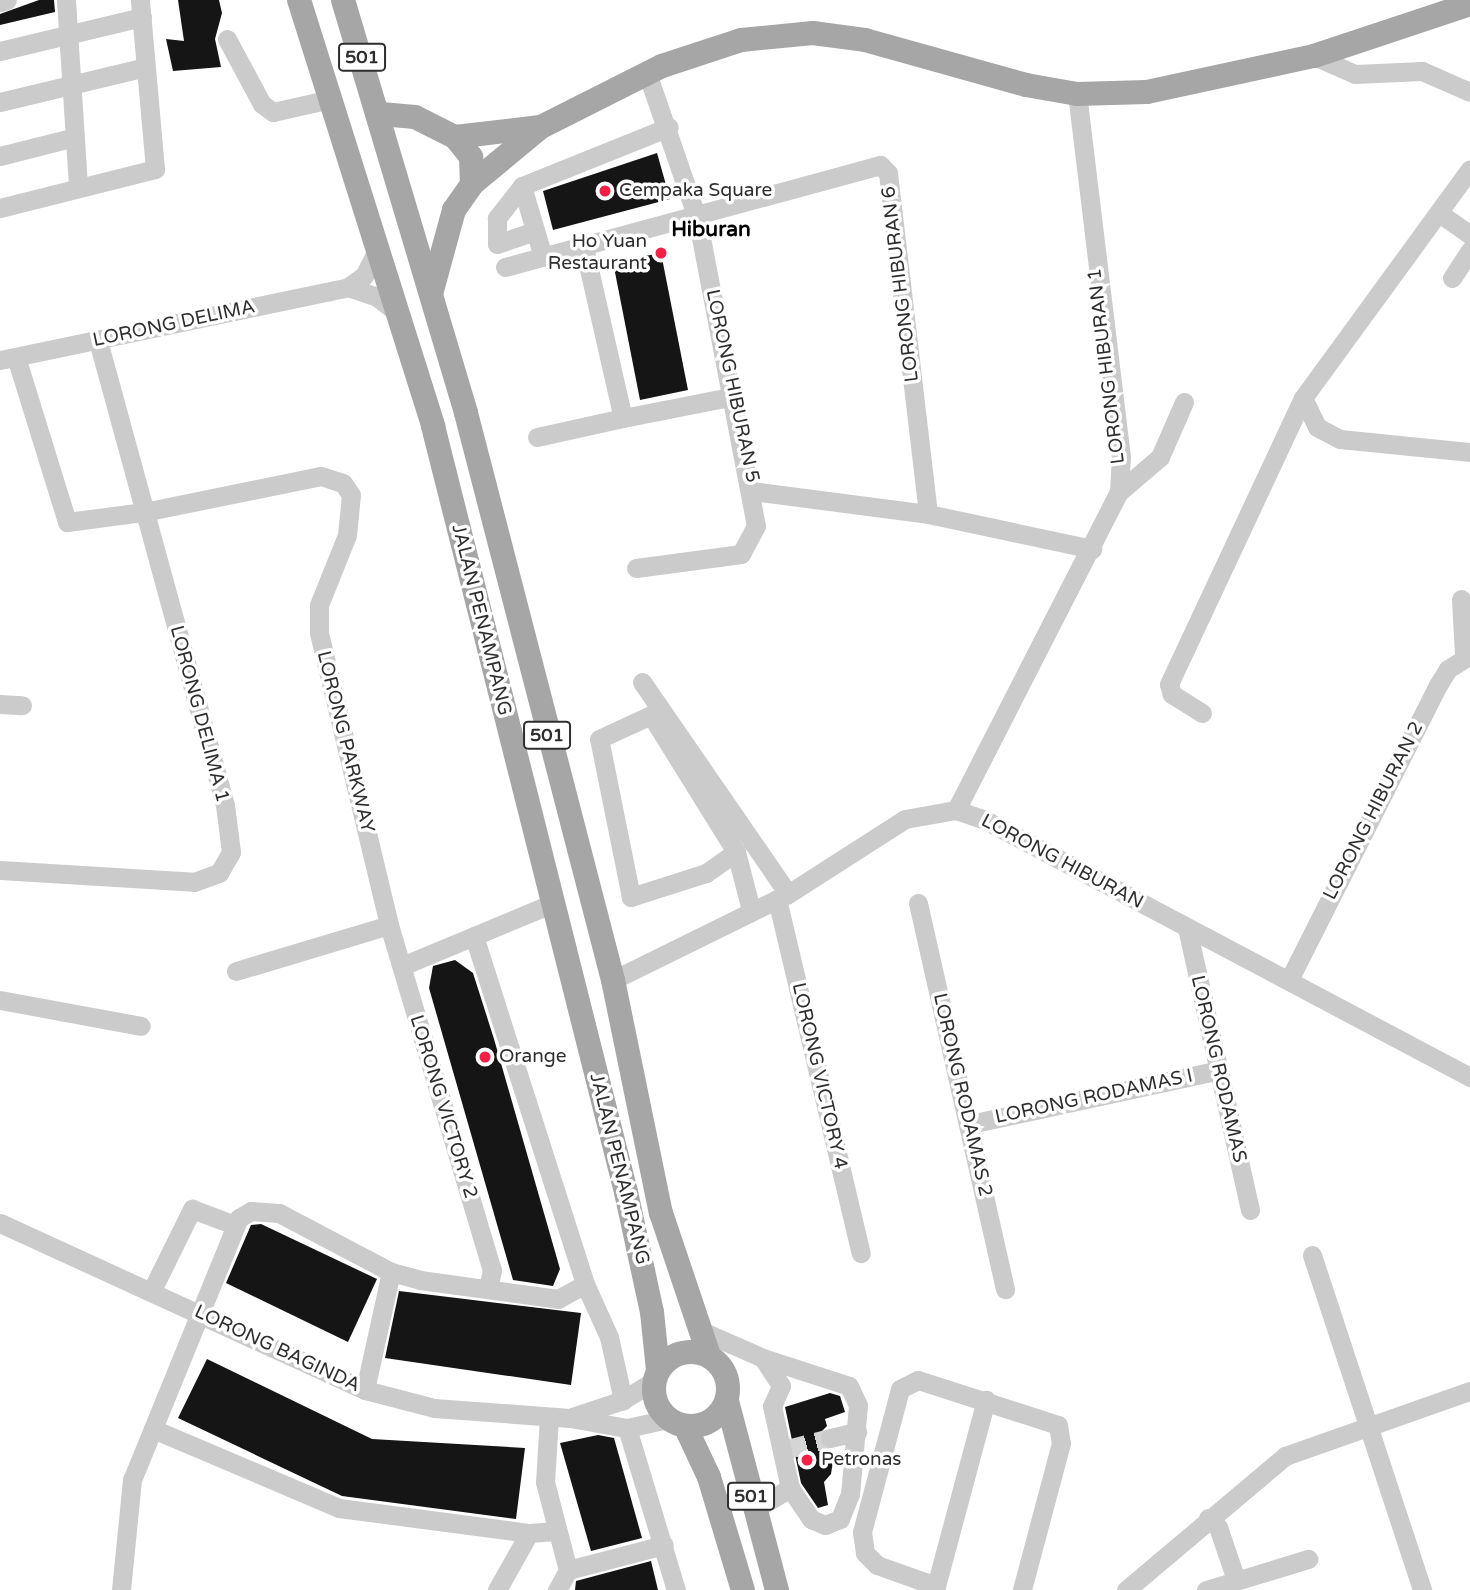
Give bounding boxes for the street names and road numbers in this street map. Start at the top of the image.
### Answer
road number: 501 [338,42,386,72]
street label: LORONG HIBURAN 6 [878,185,924,383]
street label: LORONG HIBURAN 1 [1084,267,1130,465]
street label: LORONG HIBURAN 5 [700,287,764,485]
street label: LORONG DELIMA [91,296,257,352]
street label: JALAN PENAMPANG [446,522,516,718]
street label: LORONG DELIMA 1 [164,623,234,805]
street label: LORONG PARKWAY [311,649,379,835]
street label: LORONG HIBURAN 2 [1319,718,1429,904]
road number: 501 [522,720,572,750]
street label: LORONG HIBURAN [977,810,1147,914]
street label: LORONG RODAMAS [1185,973,1251,1165]
street label: LORONG VICTORY 4 [786,980,852,1172]
street label: LORONG RODAMAS 2 [927,991,997,1199]
street label: LORONG VICTORY 2 [404,1012,482,1202]
street label: LORONG RODAMAS I [993,1065,1195,1129]
street label: JALAN PENAMPANG [584,1071,654,1267]
street label: LORONG BAGINDA [191,1301,363,1397]
road number: 501 [726,1482,776,1511]

